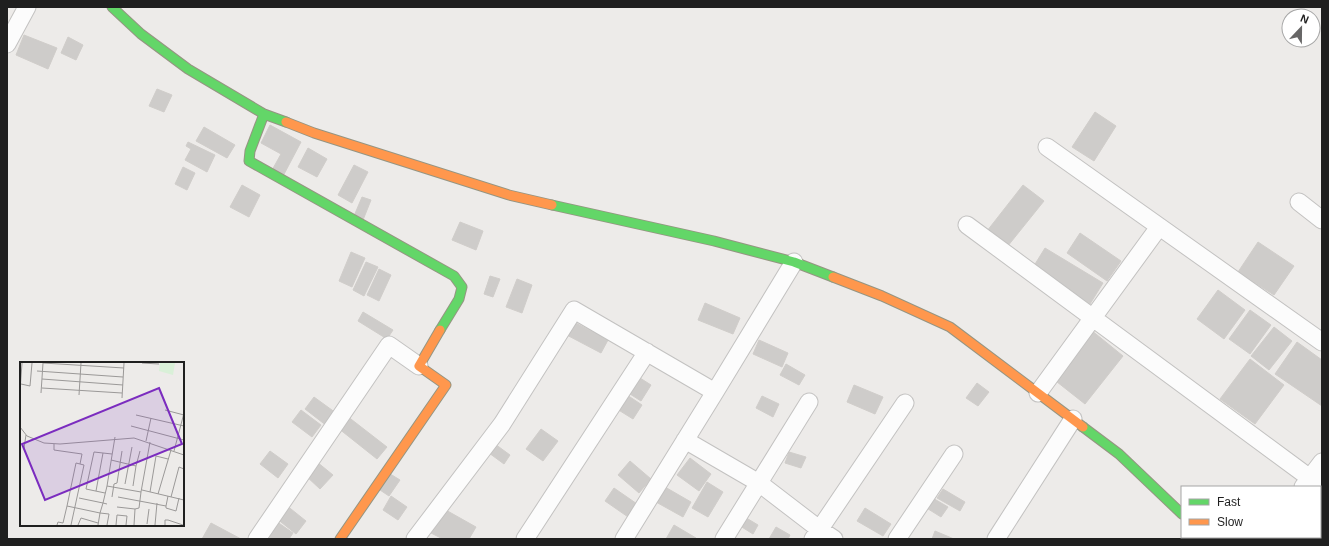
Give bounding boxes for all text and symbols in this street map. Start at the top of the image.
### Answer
north arrow [1281,8,1321,48]
text: N [1299,12,1311,26]
inset map [20,362,184,526]
legend [1181,486,1321,538]
text: Fast [1217,495,1241,509]
text: Slow [1217,515,1243,529]

